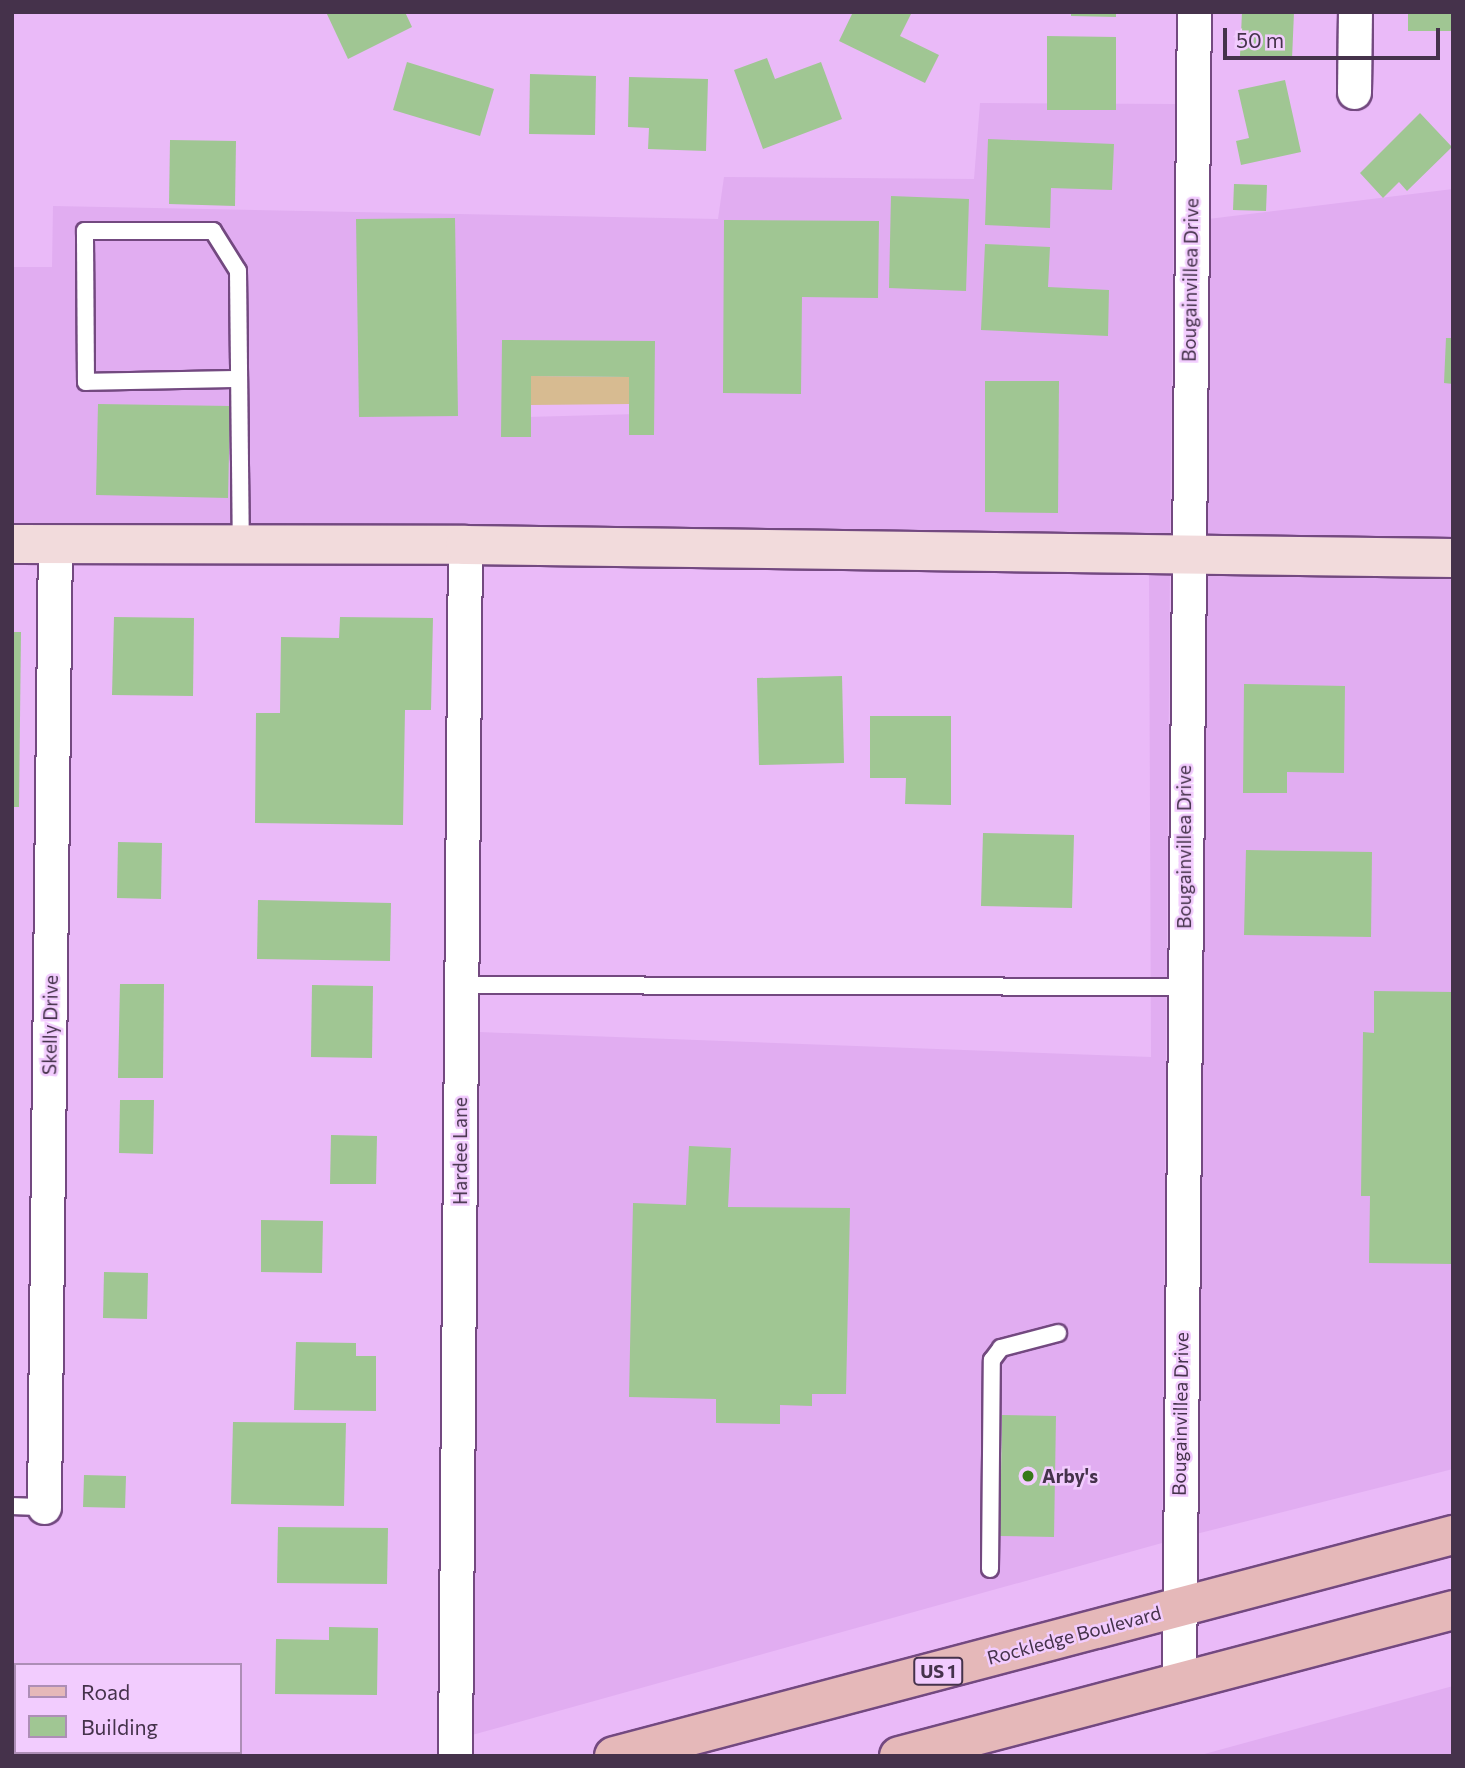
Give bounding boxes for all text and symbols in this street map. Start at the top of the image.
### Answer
scale bar [1227,14,1444,58]
text: 50 m [1236,27,1284,52]
street label: Bougainvillea Drive [1177,198,1203,362]
street label: Bougainvillea Drive [1173,765,1195,929]
street label: Skelly Drive [38,975,62,1075]
street label: Hardee Lane [449,1097,471,1205]
street label: Bougainvillea Drive [1167,1332,1193,1496]
place label: Arby's [1042,1465,1098,1487]
marker: Arby's [1020,1468,1036,1484]
street label: Rockledge Boulevard [984,1601,1164,1669]
road number: US 1 [912,1656,964,1686]
legend [14,1663,242,1754]
text: Road [81,1679,130,1704]
text: Building [81,1714,158,1739]

